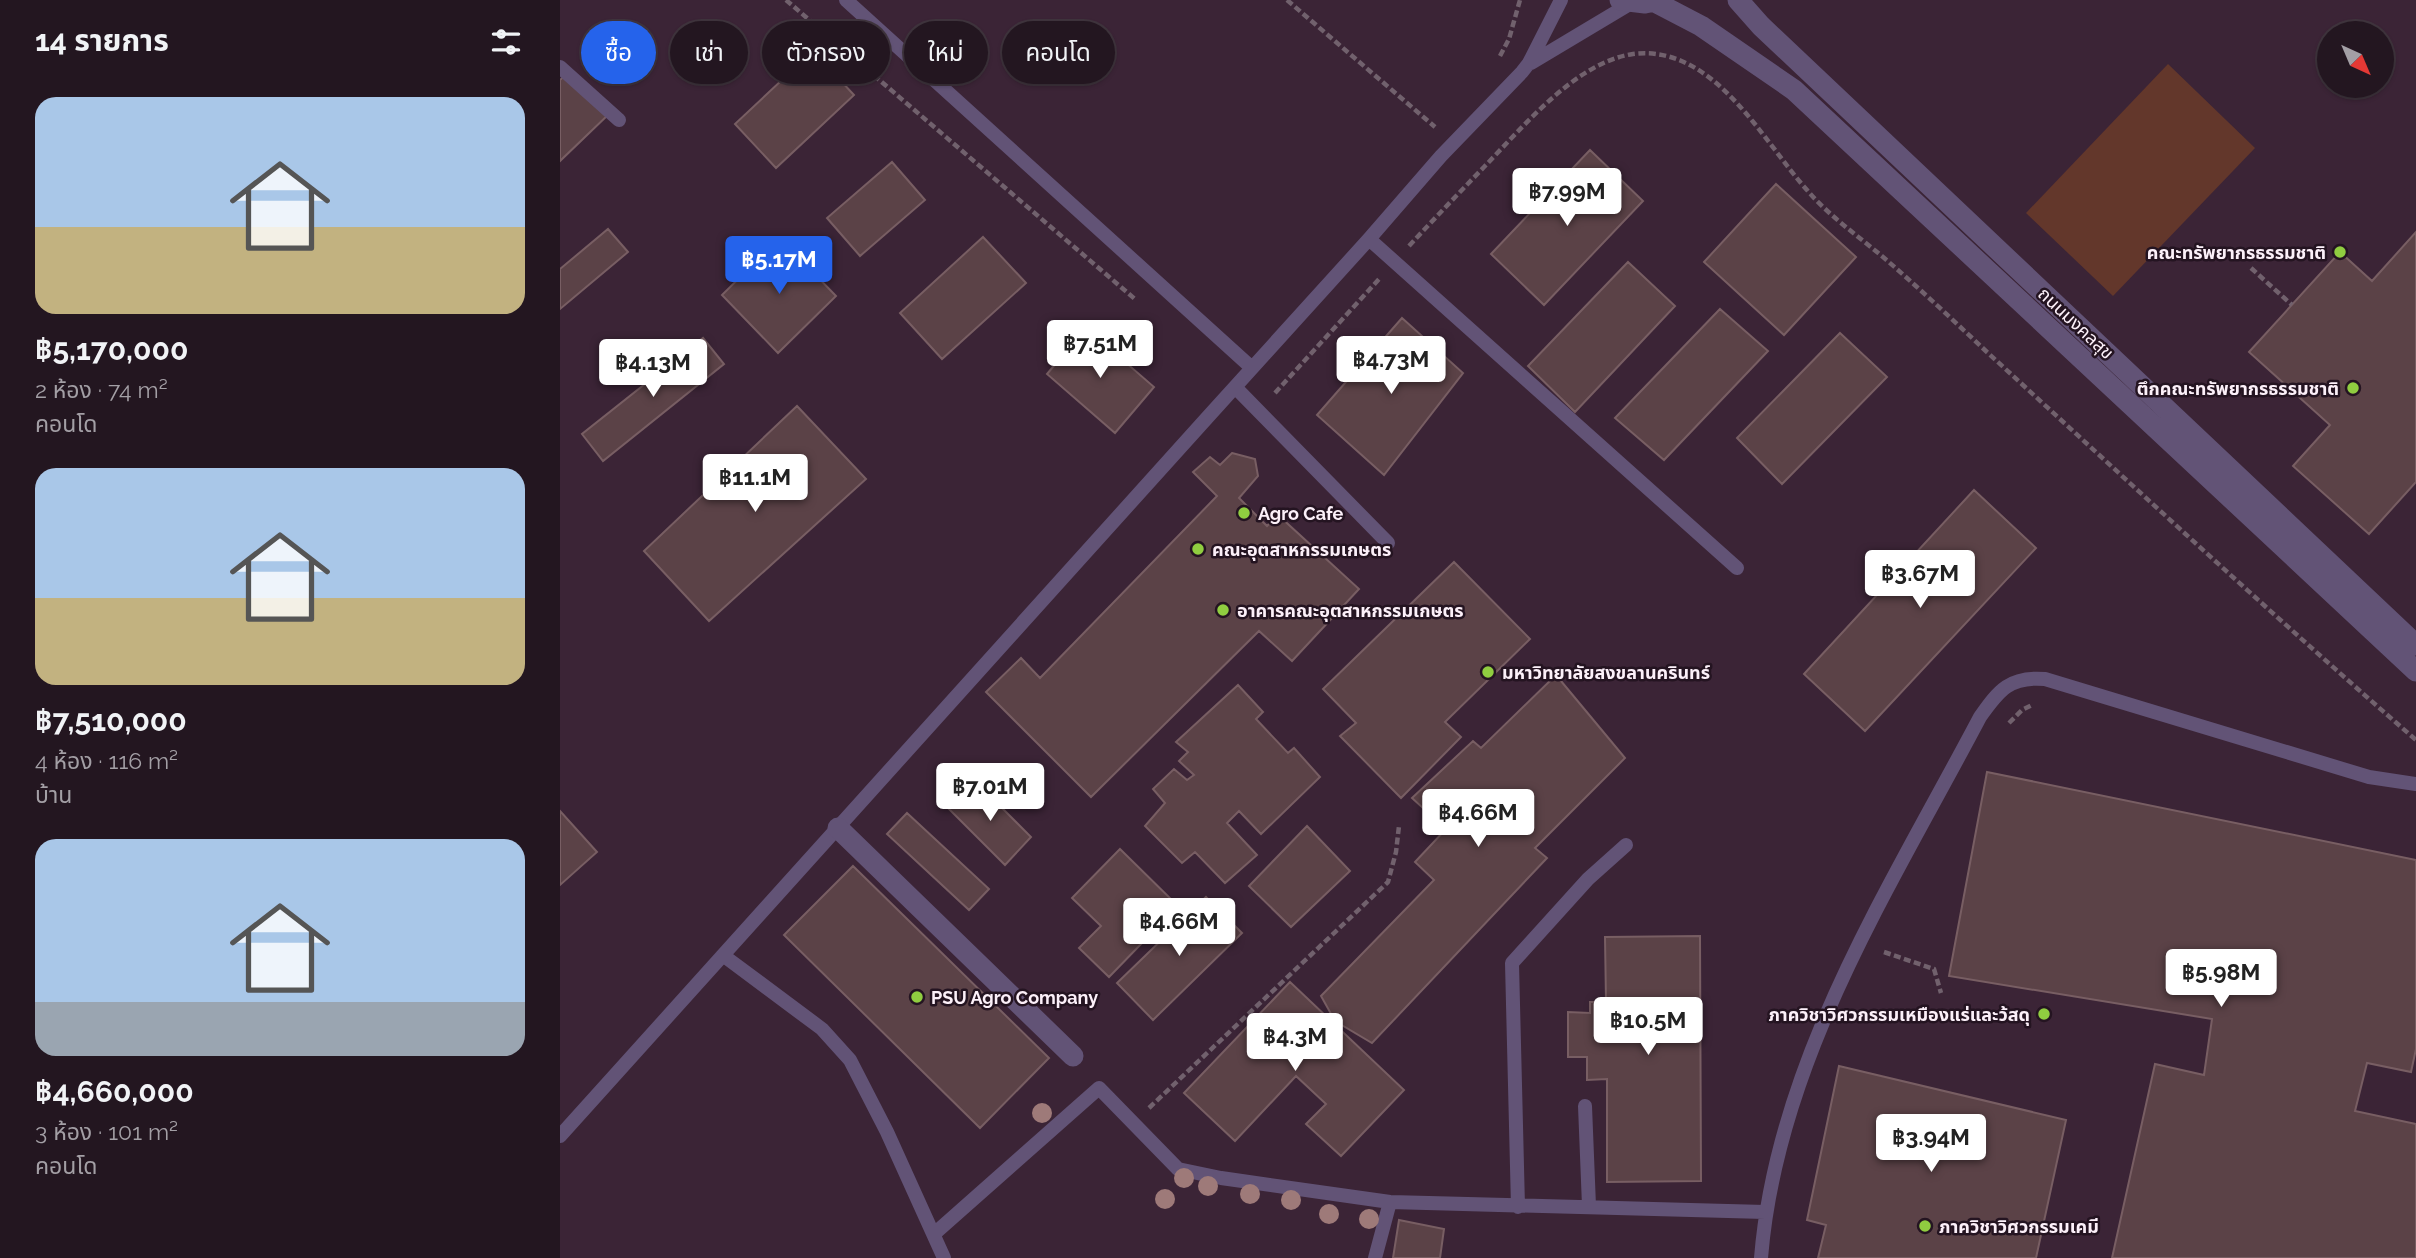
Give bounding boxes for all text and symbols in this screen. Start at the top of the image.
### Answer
chip: ซื้อ [581,21,656,84]
chip: เช่า [670,21,748,84]
chip: ตัวกรอง [762,21,890,84]
chip: ใหม่ [904,21,988,84]
chip: คอนโด [1002,21,1115,84]
north arrow [2317,21,2394,98]
map controls [2317,21,2394,98]
text: 14 รายการ [35,23,169,58]
icon: filters [487,23,525,61]
icon: home [217,143,343,269]
pin: ฿7.99M [1510,168,1624,228]
text: ฿7.99M [1528,177,1606,204]
pin: ฿5.17M [722,236,836,296]
place label: คณะทรัพยากรธรรมชาติ [2147,242,2326,263]
marker: คณะทรัพยากรธรรมชาติ [2332,244,2348,260]
text: ฿5.17M [741,245,817,272]
street label: ถนนมงคลสุข [2033,283,2118,364]
pin: ฿7.51M [1043,320,1157,380]
text: ฿7.51M [1063,329,1137,356]
text: ฿5,170,000 [35,332,188,367]
pin: ฿4.73M [1334,336,1448,396]
pin: ฿4.13M [596,340,710,399]
text: ฿4.73M [1353,345,1429,372]
text: ฿4.13M [615,348,691,375]
text: 2 ห้อง · 74 m² [35,376,168,403]
place label: ตึกคณะทรัพยากรธรรมชาติ [2137,378,2339,399]
marker: ตึกคณะทรัพยากรธรรมชาติ [2345,380,2361,396]
text: คอนโด [35,410,97,437]
pin: ฿11.1M [698,454,812,514]
text: ฿11.1M [719,463,791,490]
place label: Agro Cafe [1258,503,1343,524]
marker: Agro Cafe [1236,505,1252,521]
icon: home [217,514,343,640]
place label: คณะอุตสาหกรรมเกษตร [1212,539,1391,561]
marker: คณะอุตสาหกรรมเกษตร [1190,541,1206,557]
pin: ฿3.67M [1863,550,1977,610]
text: ฿3.67M [1881,559,1959,586]
place label: อาคารคณะอุตสาหกรรมเกษตร [1237,600,1464,622]
marker: อาคารคณะอุตสาหกรรมเกษตร [1215,602,1231,618]
place label: มหาวิทยาลัยสงขลานครินทร์ [1502,662,1710,683]
marker: มหาวิทยาลัยสงขลานครินทร์ [1480,664,1496,680]
text: ฿7,510,000 [35,703,187,738]
text: 4 ห้อง · 116 m² [35,747,178,774]
pin: ฿7.01M [933,764,1047,823]
text: ฿7.01M [952,772,1028,799]
text: บ้าน [35,781,72,808]
pin: ฿4.66M [1421,790,1535,849]
text: ฿4.66M [1438,798,1518,825]
icon: home [217,885,343,1011]
pin: ฿4.66M [1122,898,1236,958]
text: ฿4.66M [1139,907,1219,934]
pin: ฿5.98M [2164,950,2278,1009]
text: ฿5.98M [2182,958,2260,985]
place label: PSU Agro Company [931,987,1098,1008]
marker: PSU Agro Company [909,989,925,1005]
pin: ฿10.5M [1591,998,1705,1057]
place label: ภาควิชาวิศวกรรมเหมืองแร่และว้สดุ [1768,1004,2030,1026]
text: ฿10.5M [1610,1006,1686,1033]
marker: ภาควิชาวิศวกรรมเหมืองแร่และว้สดุ [2036,1006,2052,1022]
pin: ฿4.3M [1246,1014,1344,1073]
text: ฿4.3M [1263,1022,1327,1049]
text: ฿4,660,000 [35,1074,194,1109]
pin: ฿3.94M [1874,1114,1988,1174]
text: 3 ห้อง · 101 m² [35,1118,178,1145]
text: ฿3.94M [1892,1123,1970,1150]
text: คอนโด [35,1152,97,1179]
place label: ภาควิชาวิศวกรรมเคมี [1939,1216,2099,1237]
marker: ภาควิชาวิศวกรรมเคมี [1917,1218,1933,1234]

